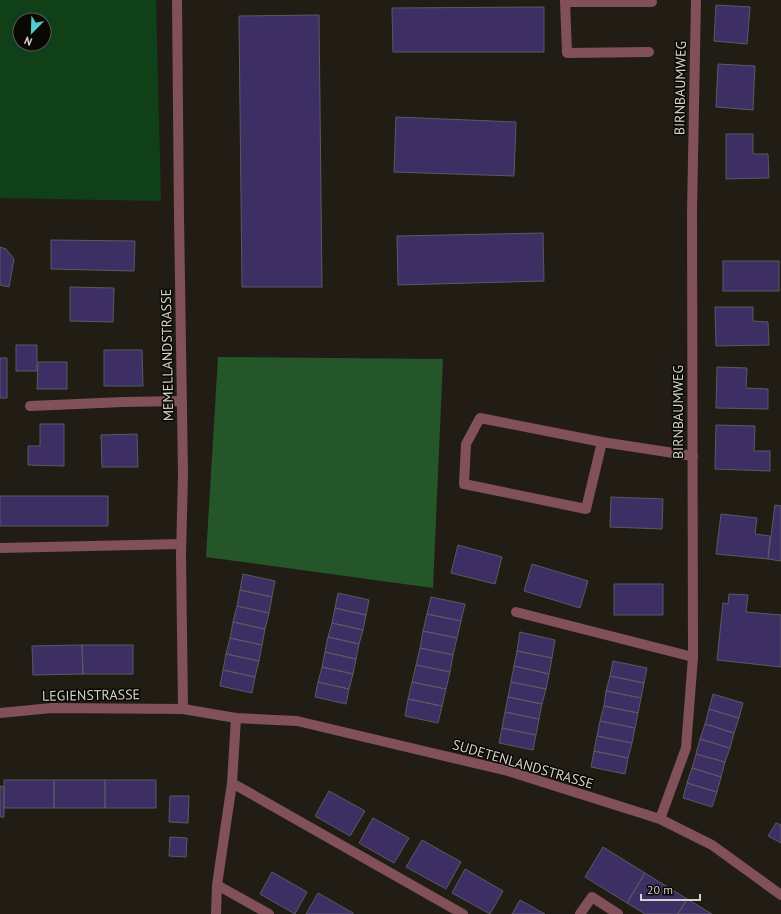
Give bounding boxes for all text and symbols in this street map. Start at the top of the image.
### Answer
north arrow [12,12,52,52]
text: N [22,33,34,49]
street label: BIRNBAUMWEG [670,41,690,135]
street label: MEMELLANDSTRASSE [157,289,177,421]
street label: BIRNBAUMWEG [669,365,687,459]
street label: LEGIENSTRASSE [42,685,140,705]
street label: SUDETENLANDSTRASSE [450,735,596,793]
scale bar [641,876,700,902]
text: 20 m [647,882,673,897]

